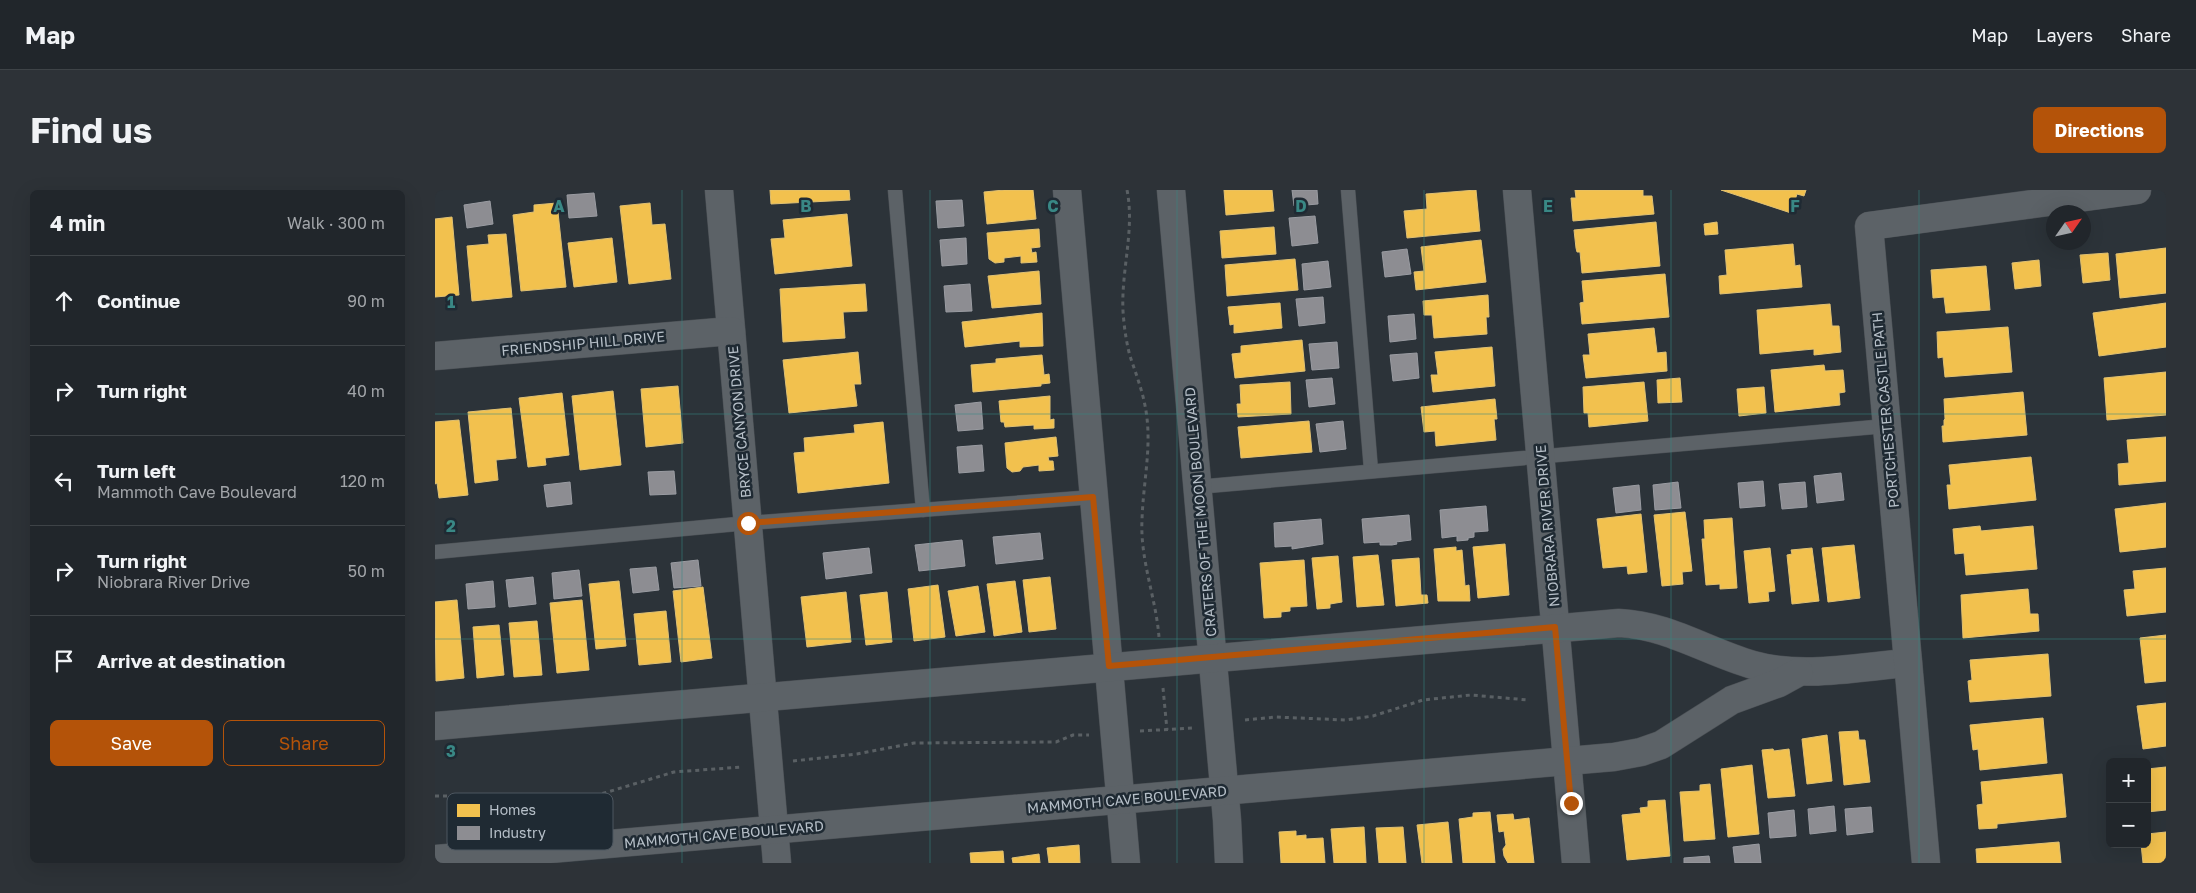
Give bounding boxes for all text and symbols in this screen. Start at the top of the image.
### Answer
text: Map [25,20,75,49]
text: Map [1971,24,2008,46]
text: Layers [2036,24,2093,46]
text: Share [2121,24,2171,46]
button: Directions [2033,107,2166,153]
text: Find us [30,109,152,151]
text: A [553,196,565,216]
text: B [800,196,812,216]
text: C [1047,196,1059,216]
text: D [1295,196,1307,216]
text: E [1543,196,1553,216]
text: F [1790,196,1800,216]
north arrow [2046,205,2091,250]
text: 4 min [50,210,105,236]
text: Walk · 300 m [287,213,385,233]
icon: ahead [50,287,78,315]
text: Continue [97,289,180,312]
text: 90 m [347,291,385,311]
text: 1 [447,292,455,312]
street label: PORTCHESTER CASTLE PATH [1868,311,1902,509]
street label: FRIENDSHIP HILL DRIVE [501,327,665,359]
street label: BRYCE CANYON DRIVE [724,345,754,499]
icon: right [50,377,78,405]
text: Turn right [97,379,187,402]
text: 40 m [347,381,385,401]
street label: CRATERS OF THE MOON BOULEVARD [1181,387,1219,637]
street label: NIOBRARA RIVER DRIVE [1531,444,1563,608]
text: Turn left [97,459,176,482]
icon: left [50,467,78,495]
text: 120 m [340,471,385,491]
text: Mammoth Cave Boulevard [97,482,297,502]
route start [737,512,760,535]
text: 2 [446,516,456,536]
text: Turn right [97,549,187,572]
icon: right [50,557,78,585]
text: 50 m [348,561,385,581]
text: Niobrara River Drive [97,572,250,592]
icon: arrive [50,647,78,675]
text: Arrive at destination [97,649,285,672]
button: Save [50,720,213,766]
button: Share [223,720,385,766]
text: 3 [446,741,456,761]
map controls [2106,758,2151,848]
button: + [2106,758,2151,803]
street label: MAMMOTH CAVE BOULEVARD [1026,782,1228,816]
route end [1560,792,1583,815]
legend [447,793,613,850]
text: Homes [489,801,536,818]
button: − [2106,803,2151,848]
street label: MAMMOTH CAVE BOULEVARD [623,817,825,851]
text: Industry [489,824,546,841]

